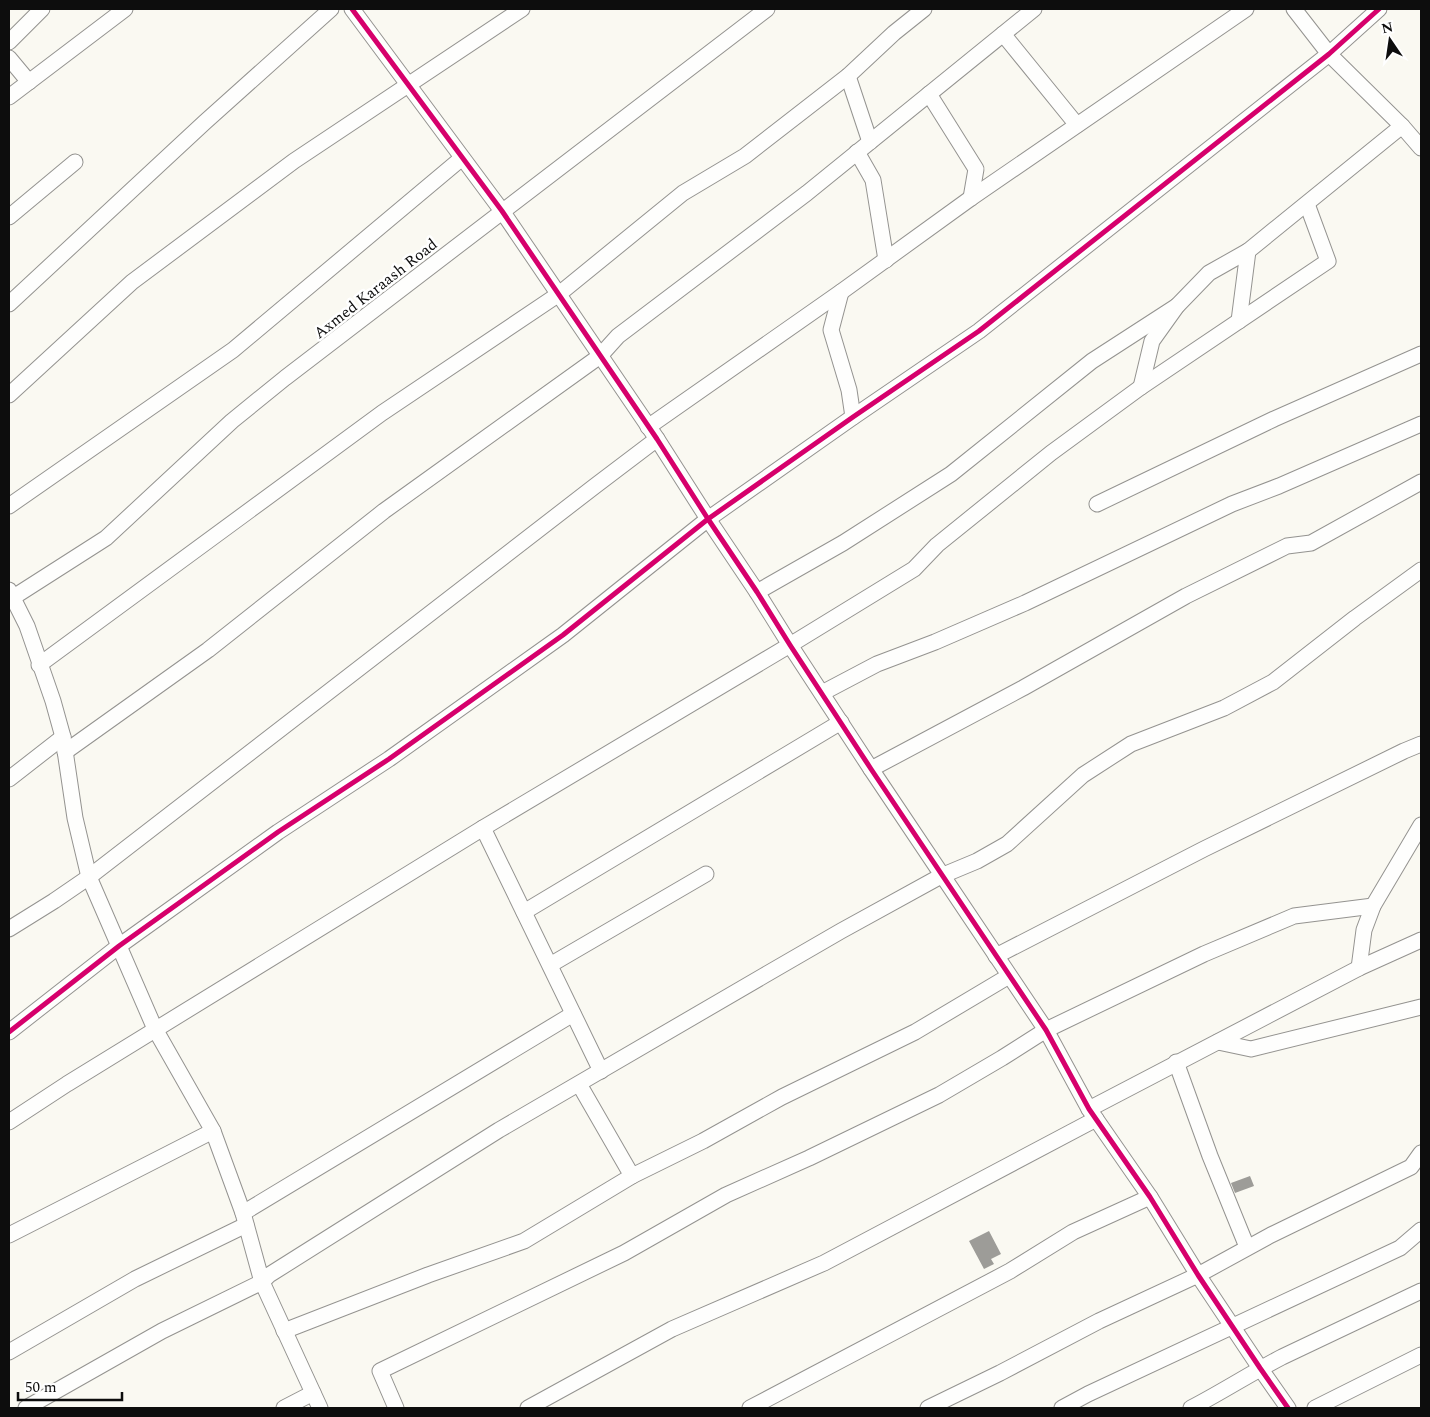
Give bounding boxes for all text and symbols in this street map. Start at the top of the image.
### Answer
north arrow [1365,15,1415,65]
text: N [1379,16,1395,39]
street label: Axmed Karaash Road [309,233,443,345]
scale bar [18,1370,121,1402]
text: 50 m [25,1376,57,1399]

